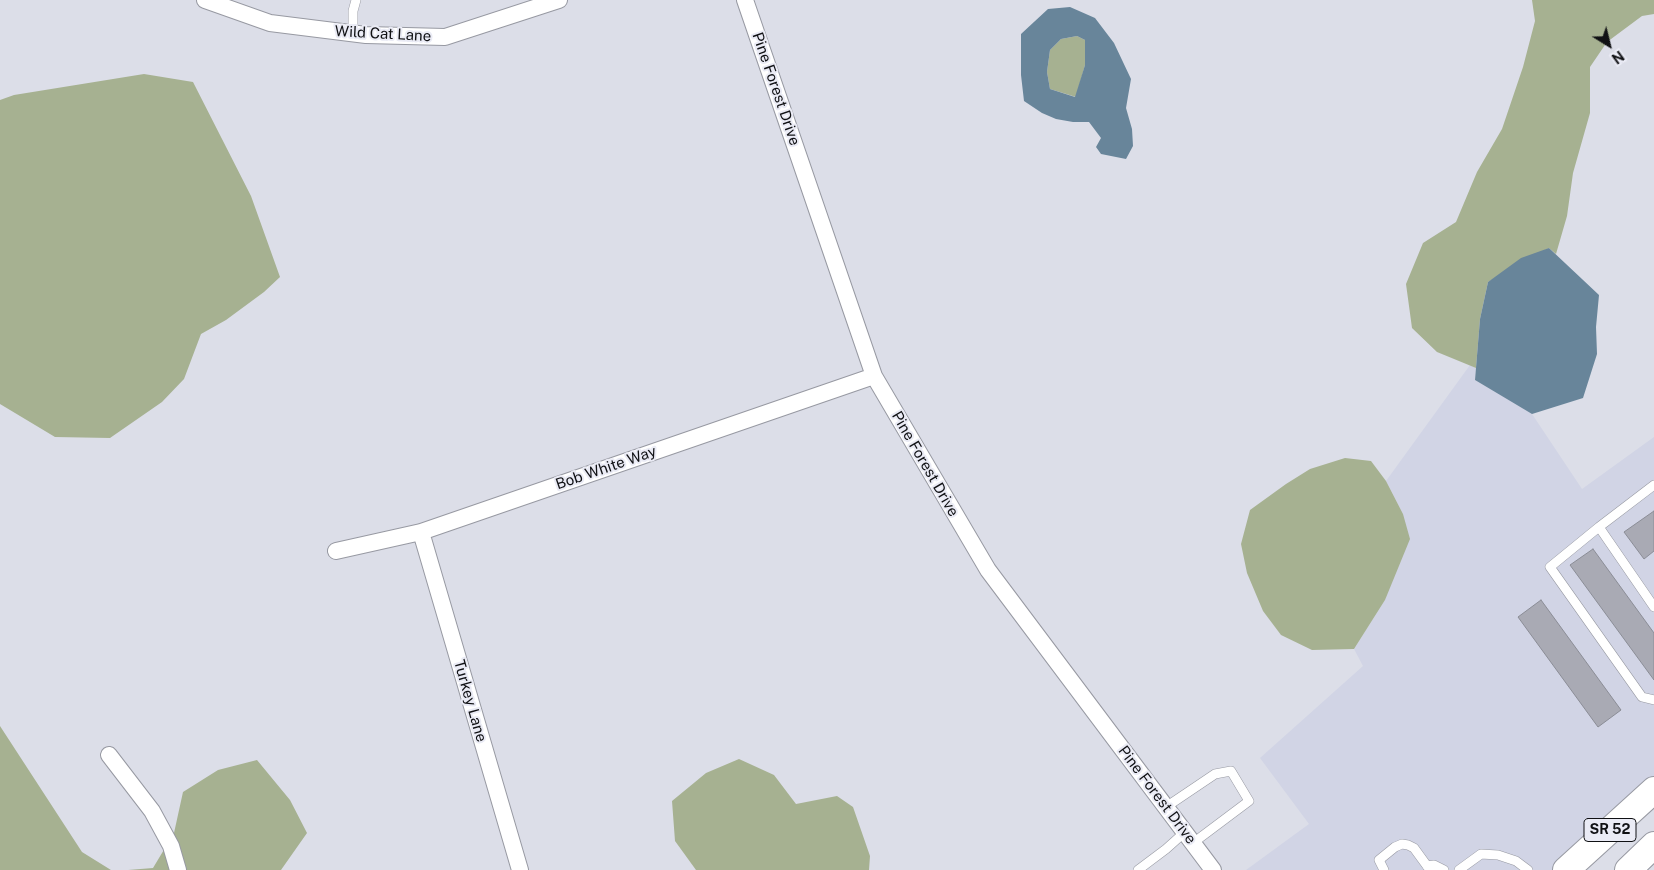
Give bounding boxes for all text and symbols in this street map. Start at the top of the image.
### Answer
north arrow [1584,20,1634,70]
street label: Wild Cat Lane [334,22,432,46]
street label: Pine Forest Drive [748,30,804,148]
text: N [1609,47,1627,67]
street label: Pine Forest Drive [888,408,962,520]
street label: Bob White Way [553,442,659,494]
street label: Turkey Lane [450,658,490,744]
street label: Pine Forest Drive [1114,742,1200,848]
road number: SR 52 [1584,818,1636,842]

